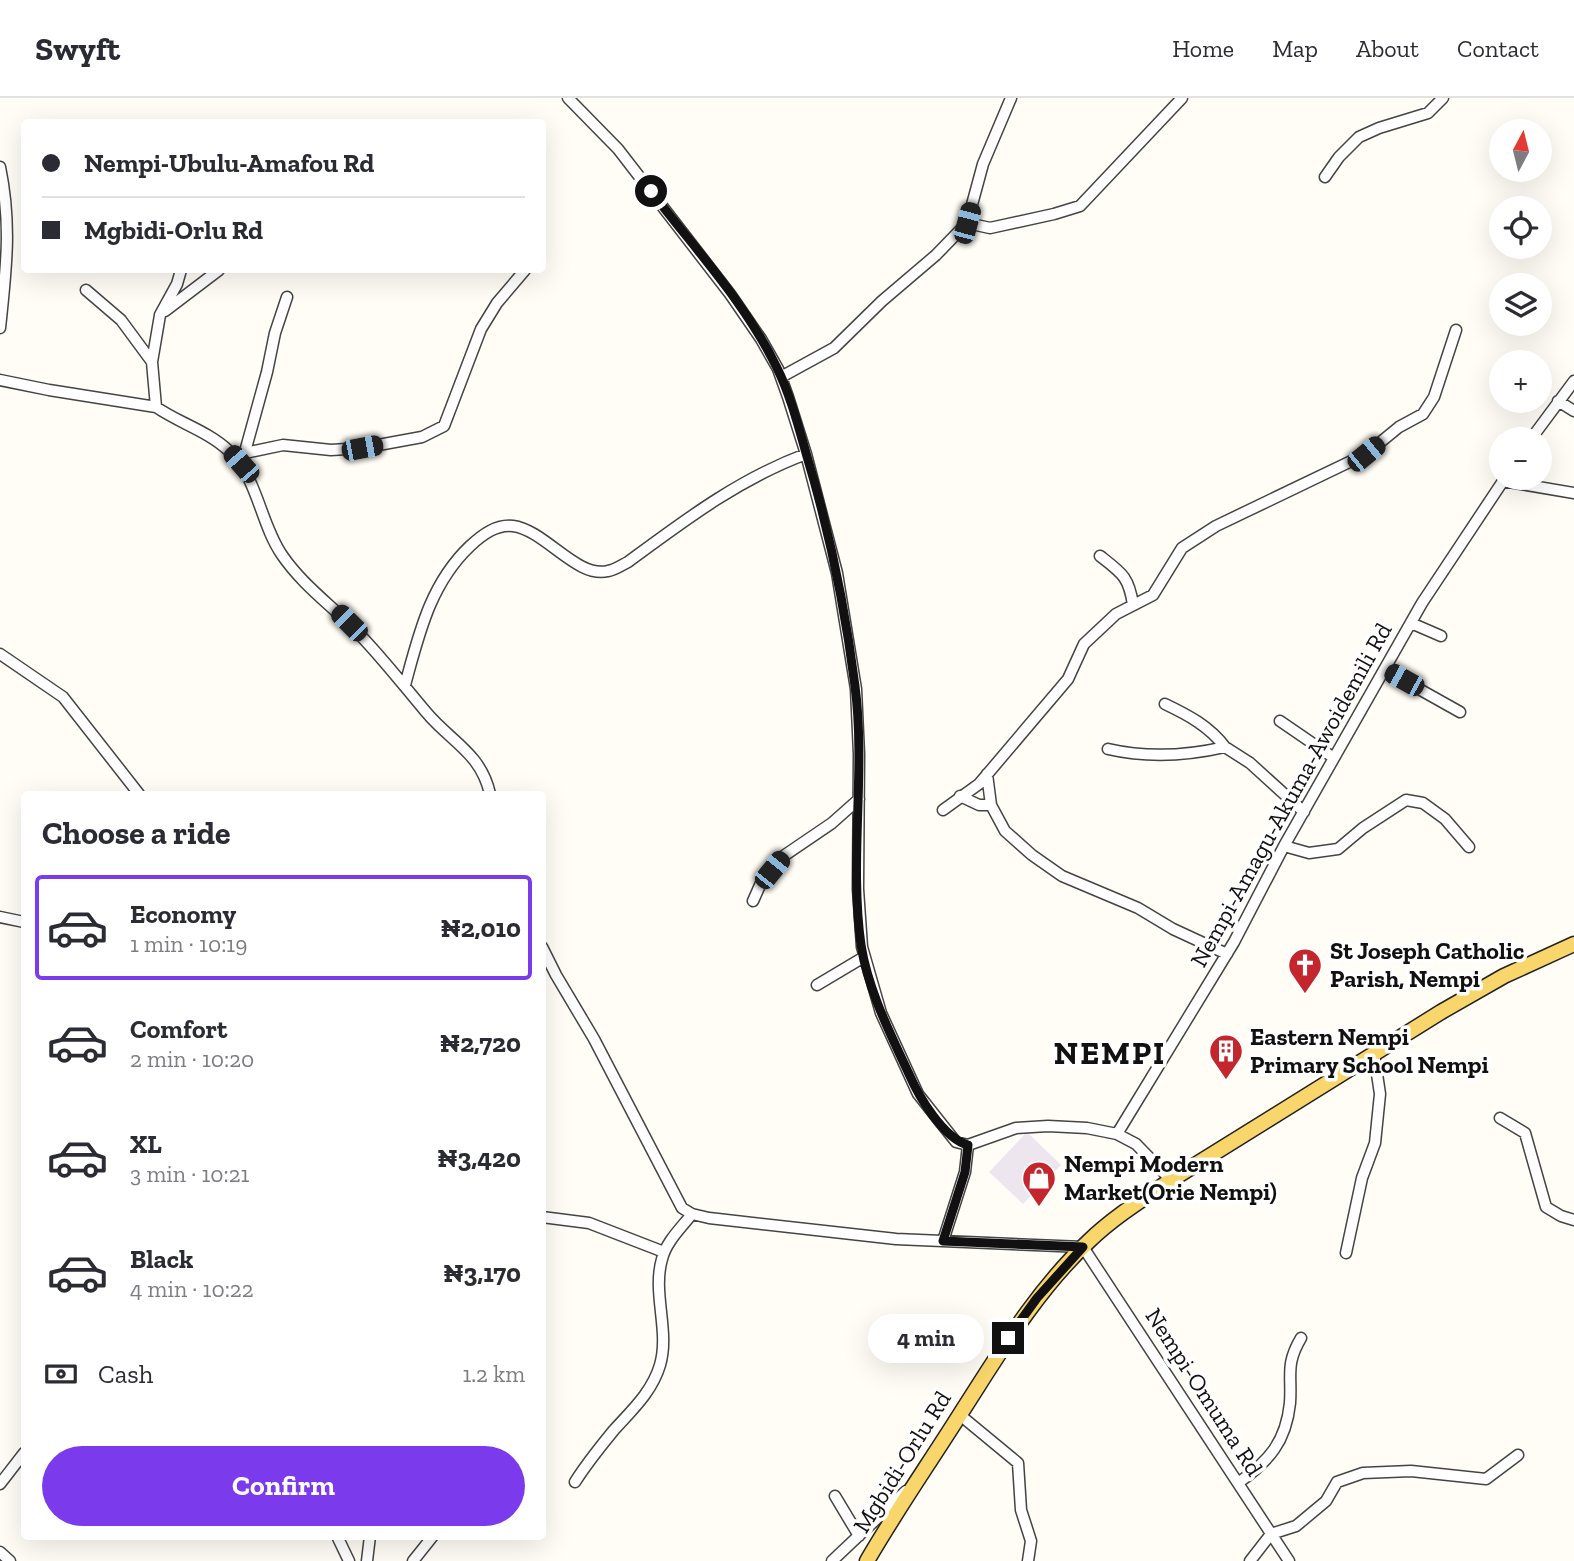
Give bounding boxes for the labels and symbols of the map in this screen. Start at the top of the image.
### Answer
north arrow [1489,119,1552,182]
route start [635,175,667,207]
car [952,200,983,246]
car [1344,433,1389,475]
car [340,434,385,462]
car [220,441,263,487]
car [327,601,372,645]
street label: Nempi-Amagu-Akuma-Awoidemili Rd [1184,618,1398,972]
car [1381,661,1428,699]
car [751,847,794,893]
place label: St Joseph Catholic Parish, Nempi [1330,936,1524,993]
church icon: St Joseph Catholic Parish, Nempi [1286,946,1324,995]
place label: Eastern Nempi Primary School Nempi [1250,1022,1489,1079]
building icon: Eastern Nempi Primary School Nempi [1207,1032,1245,1081]
district label: NEMPI [1054,1034,1166,1072]
place label: Nempi Modern Market(Orie Nempi) [1064,1149,1277,1206]
shop icon: Nempi Modern Market(Orie Nempi) [1020,1159,1058,1208]
street label: Nempi-Omuma Rd [1139,1302,1269,1481]
callout: 4 min [868,1314,984,1362]
route end [992,1322,1024,1354]
street label: Mgbidi-Orlu Rd [846,1385,957,1538]

